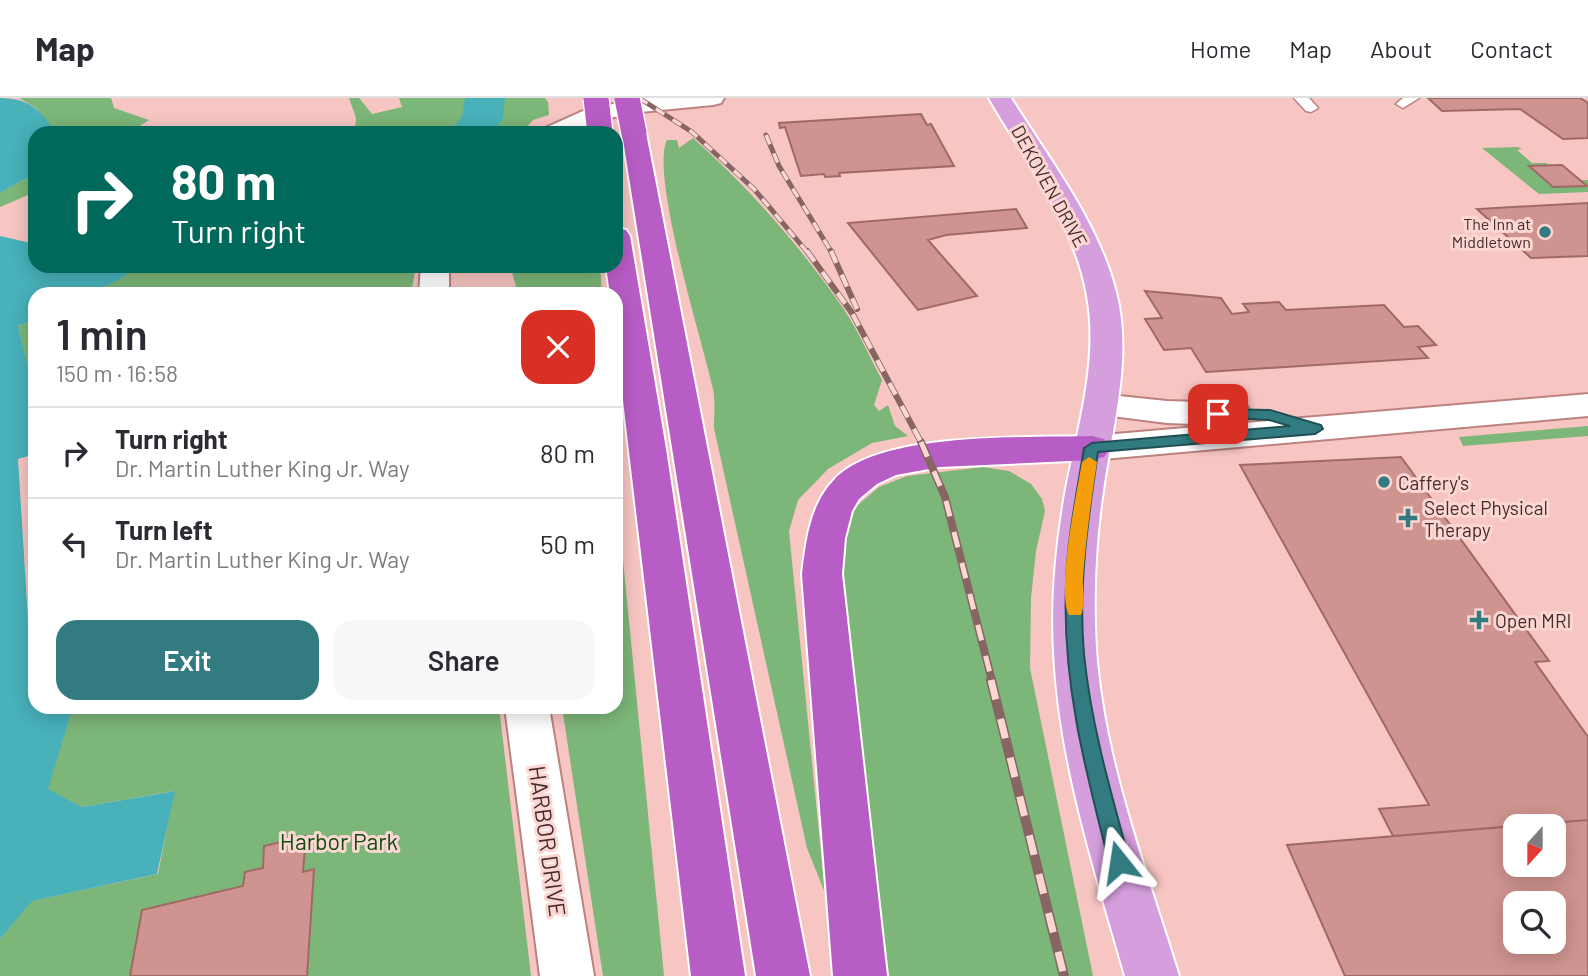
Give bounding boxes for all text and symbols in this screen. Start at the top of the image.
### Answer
text: Map [35,28,95,68]
text: Home [1190,34,1251,63]
text: Map [1289,34,1332,63]
text: About [1370,34,1432,63]
text: Contact [1470,34,1553,63]
street label: DEKOVEN DRIVE [1007,121,1093,251]
text: 80 m [171,151,276,210]
icon: right [56,154,147,245]
text: Turn right [171,211,306,249]
place label: The Inn at Middletown [1452,214,1531,251]
marker: The Inn at Middletown [1537,224,1553,240]
text: 1 min [56,308,148,358]
button: close [521,310,595,384]
text: 150 m · 16:58 [56,359,178,387]
pin [1188,384,1248,444]
icon: arrive [1199,395,1237,433]
text: Turn right [115,423,228,454]
icon: right [56,434,94,472]
text: 80 m [540,437,595,468]
text: Dr. Martin Luther King Jr. Way [115,454,410,482]
place label: Caffery's [1398,471,1469,494]
marker: Caffery's [1376,474,1392,490]
place label: Select Physical Therapy [1424,496,1548,541]
marker: Select Physical Therapy [1398,508,1418,528]
text: Turn left [115,514,213,545]
icon: left [56,525,94,563]
text: 50 m [540,528,595,559]
text: Dr. Martin Luther King Jr. Way [115,545,410,573]
place label: Open MRI [1495,609,1571,632]
marker: Open MRI [1469,610,1489,630]
button: Exit [56,620,319,700]
button: Share [333,620,595,700]
street label: HARBOR DRIVE [524,764,572,918]
north arrow [1503,814,1566,877]
map controls [1503,814,1566,954]
position arrow [1082,825,1156,899]
park label: Harbor Park [280,827,398,855]
button: search [1503,891,1566,954]

